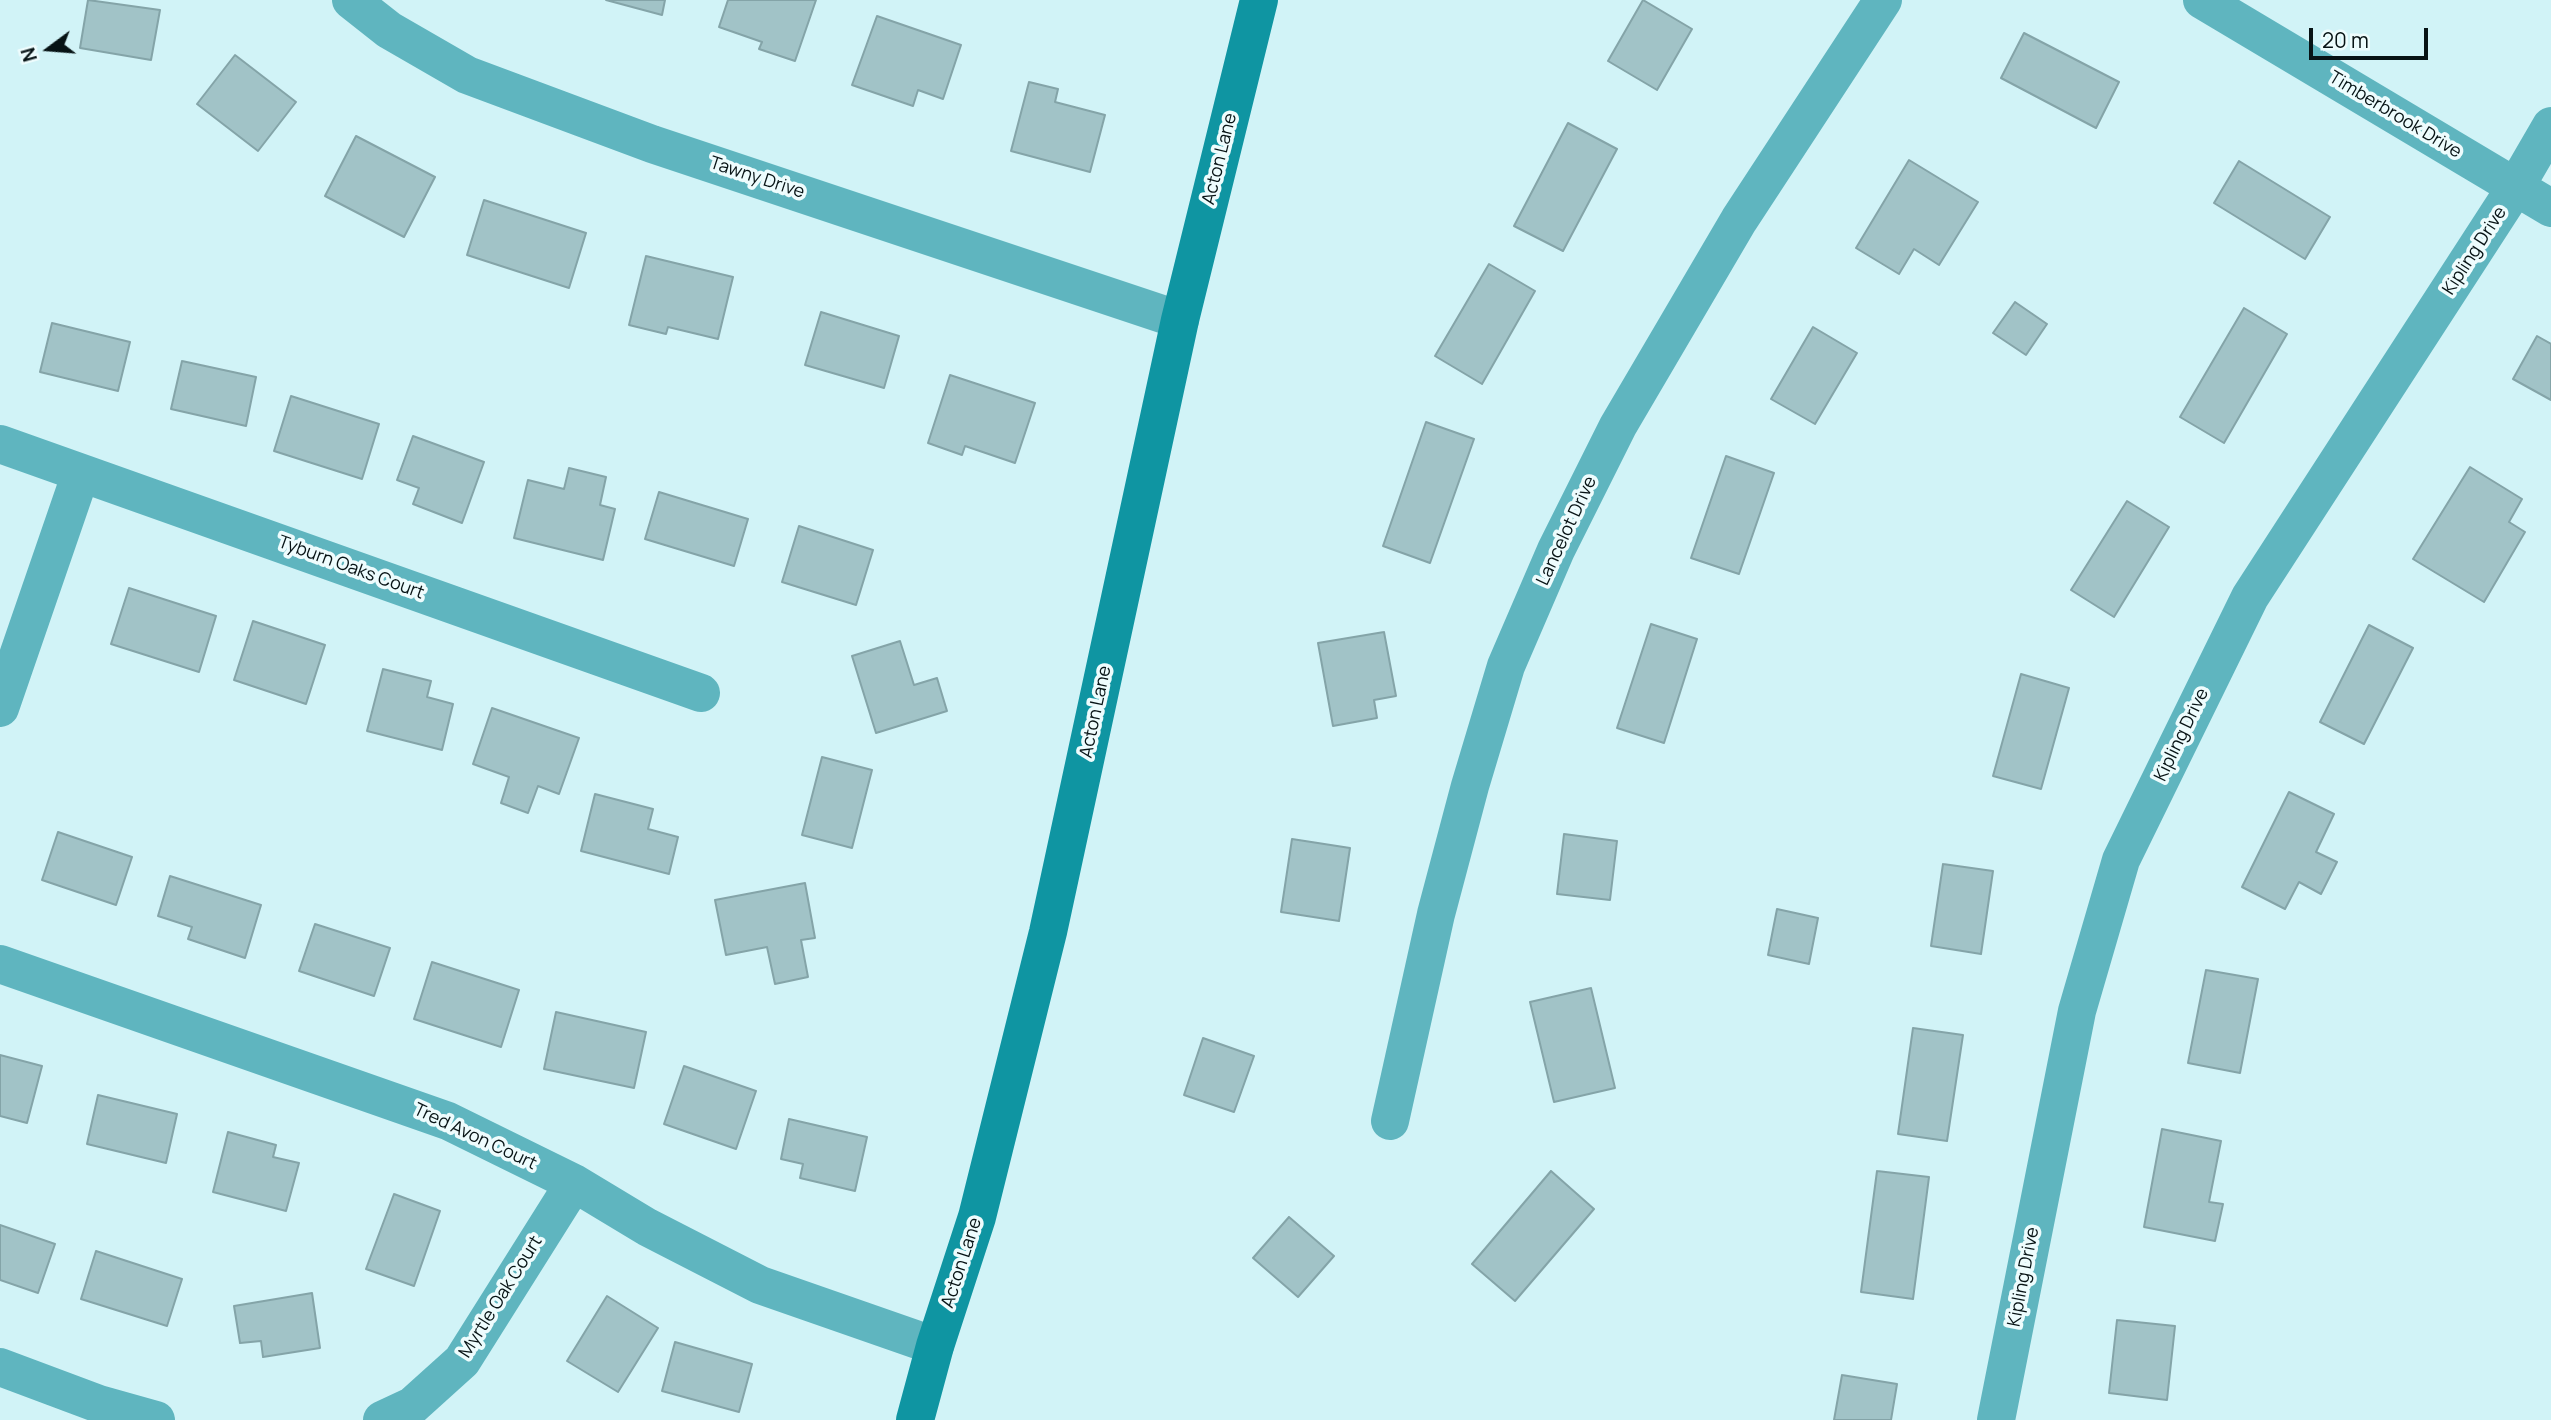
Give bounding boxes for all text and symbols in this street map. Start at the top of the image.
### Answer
north arrow [14,14,84,84]
scale bar [2313,14,2432,58]
text: 20 m [2322,26,2369,54]
text: N [14,45,43,65]
street label: Timberbrook Drive [2325,67,2465,163]
street label: Acton Lane [1198,111,1242,207]
street label: Tawny Drive [707,153,807,203]
street label: Kipling Drive [2438,203,2512,299]
street label: Lancelot Drive [1532,473,1602,589]
street label: Tyburn Oaks Court [275,532,427,604]
street label: Acton Lane [1076,664,1116,760]
street label: Kipling Drive [2150,685,2214,785]
street label: Tred Avon Court [410,1099,540,1175]
street label: Acton Lane [937,1215,987,1311]
street label: Kipling Drive [2004,1225,2044,1329]
street label: Myrtle Oak Court [455,1232,547,1362]

